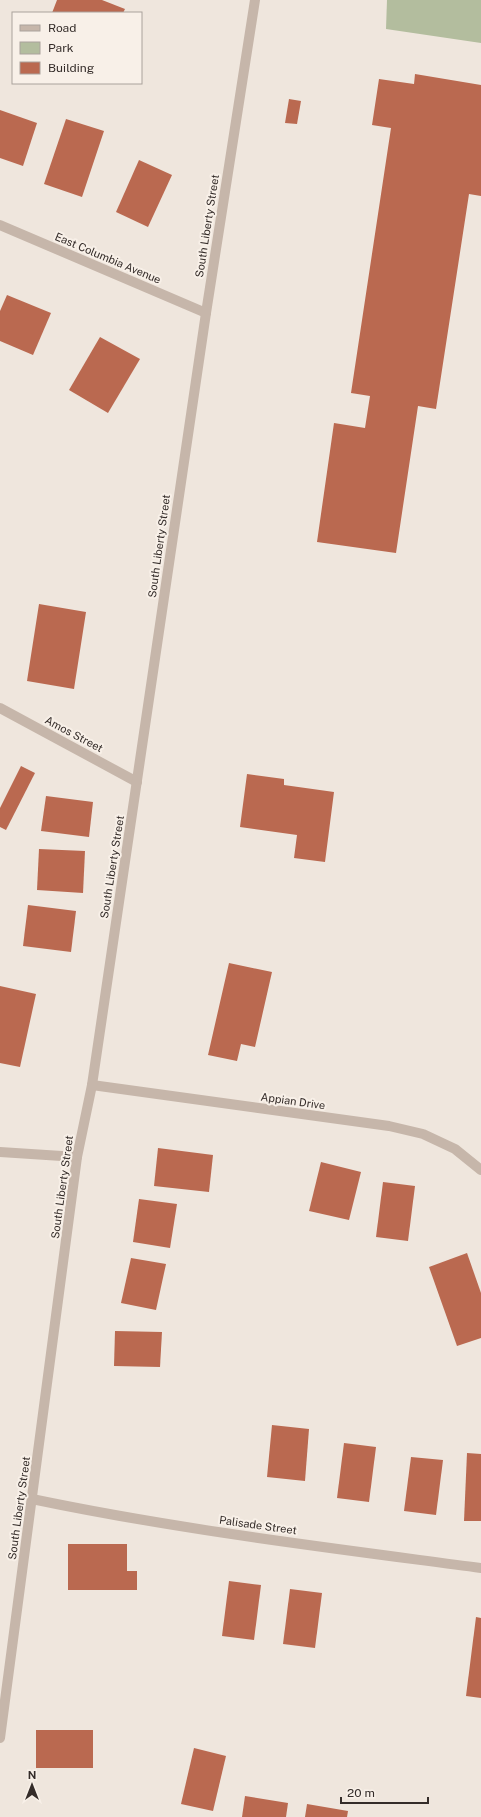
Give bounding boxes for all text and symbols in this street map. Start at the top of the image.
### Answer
legend [12,12,142,84]
text: Road [48,21,76,35]
text: Park [48,41,74,55]
text: Building [48,61,94,75]
street label: South Liberty Street [193,174,221,278]
street label: East Columbia Avenue [53,230,163,286]
street label: South Liberty Street [146,494,172,598]
street label: Amos Street [43,714,105,754]
street label: South Liberty Street [98,815,126,919]
street label: Appian Drive [260,1091,326,1111]
street label: South Liberty Street [49,1135,75,1239]
street label: South Liberty Street [6,1456,32,1560]
street label: Palisade Street [218,1514,298,1536]
north arrow [12,1765,52,1805]
text: N [28,1769,36,1781]
scale bar [341,1779,428,1805]
text: 20 m [347,1786,375,1800]

